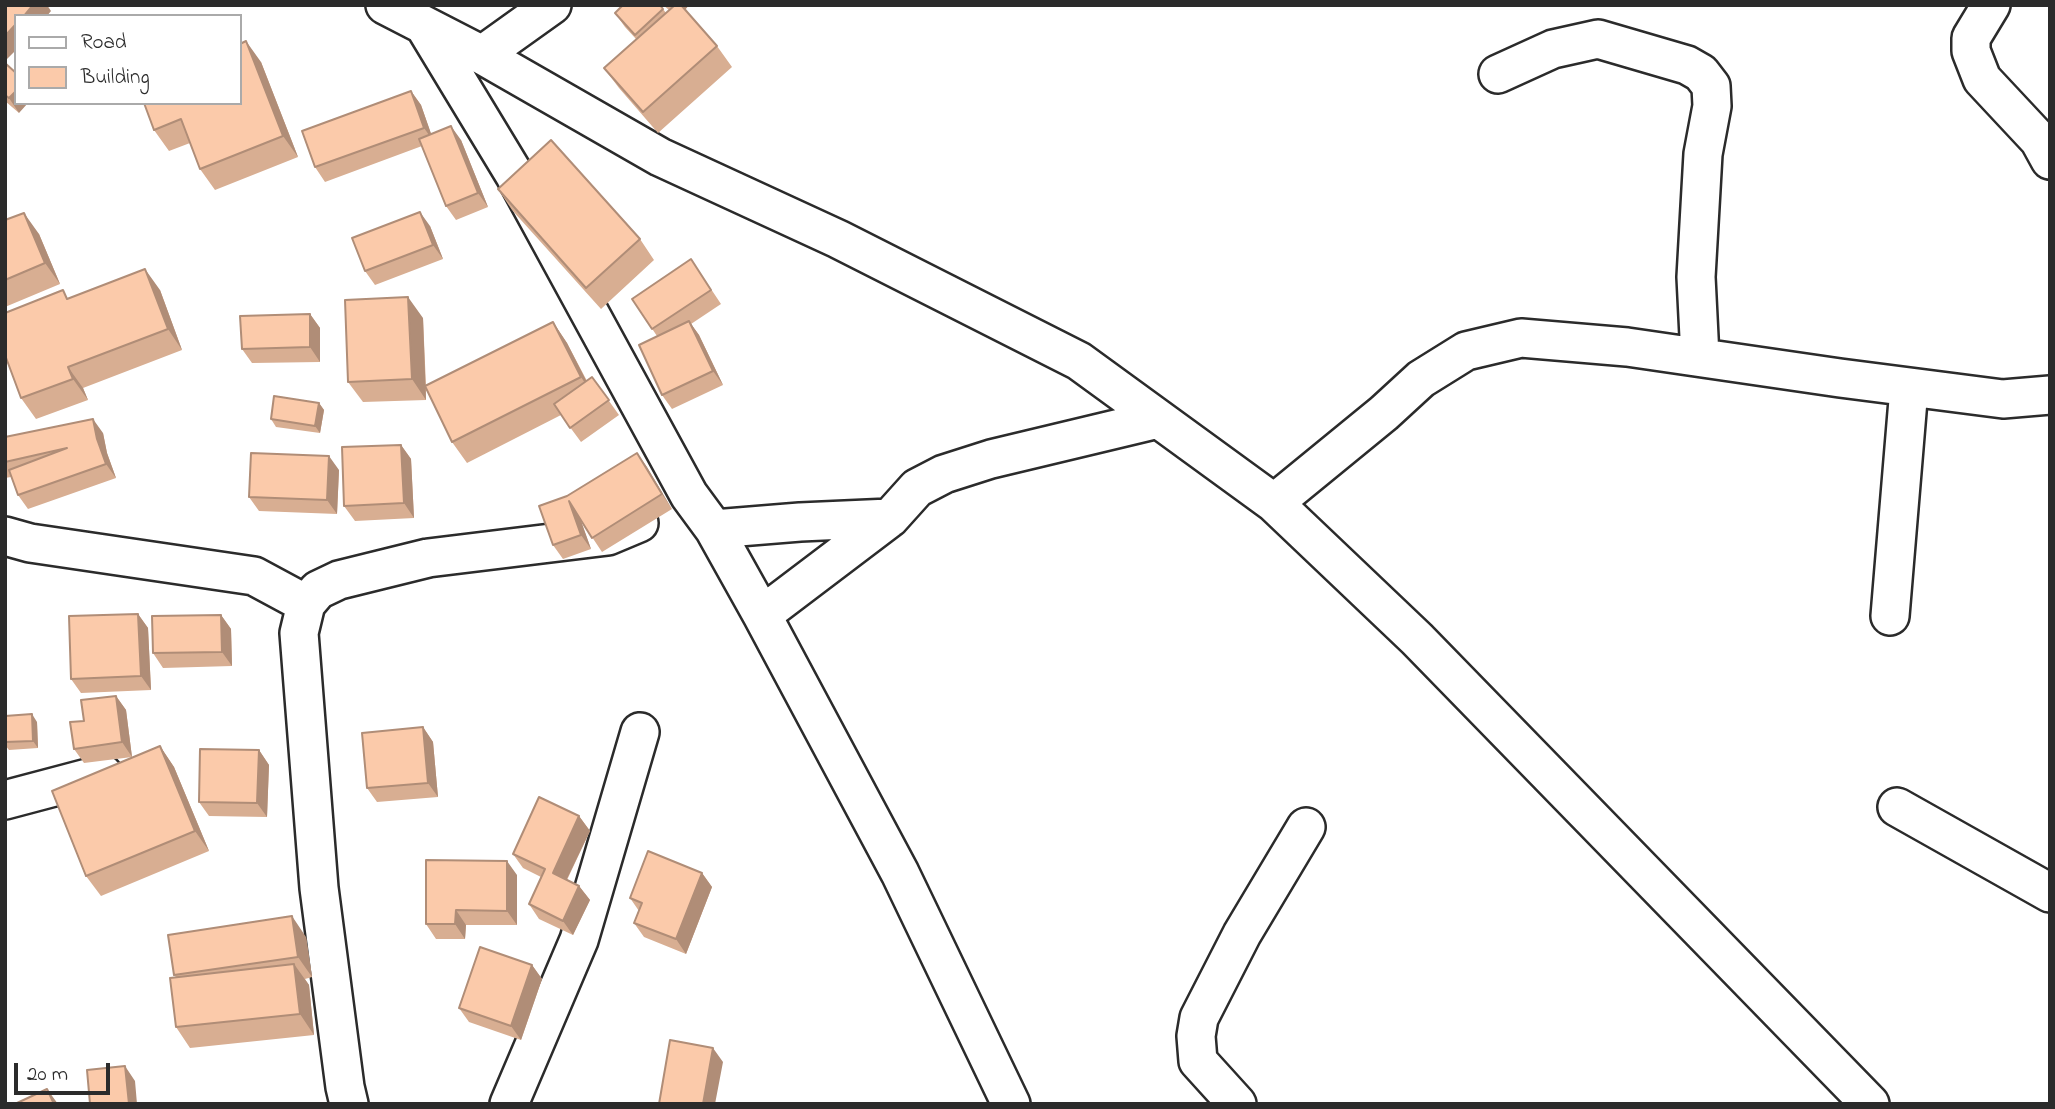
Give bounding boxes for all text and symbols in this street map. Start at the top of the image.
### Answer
legend [14,14,242,105]
text: Road [81,28,127,58]
text: Building [81,63,150,93]
scale bar [18,1050,114,1094]
text: 20 m [27,1060,68,1090]

